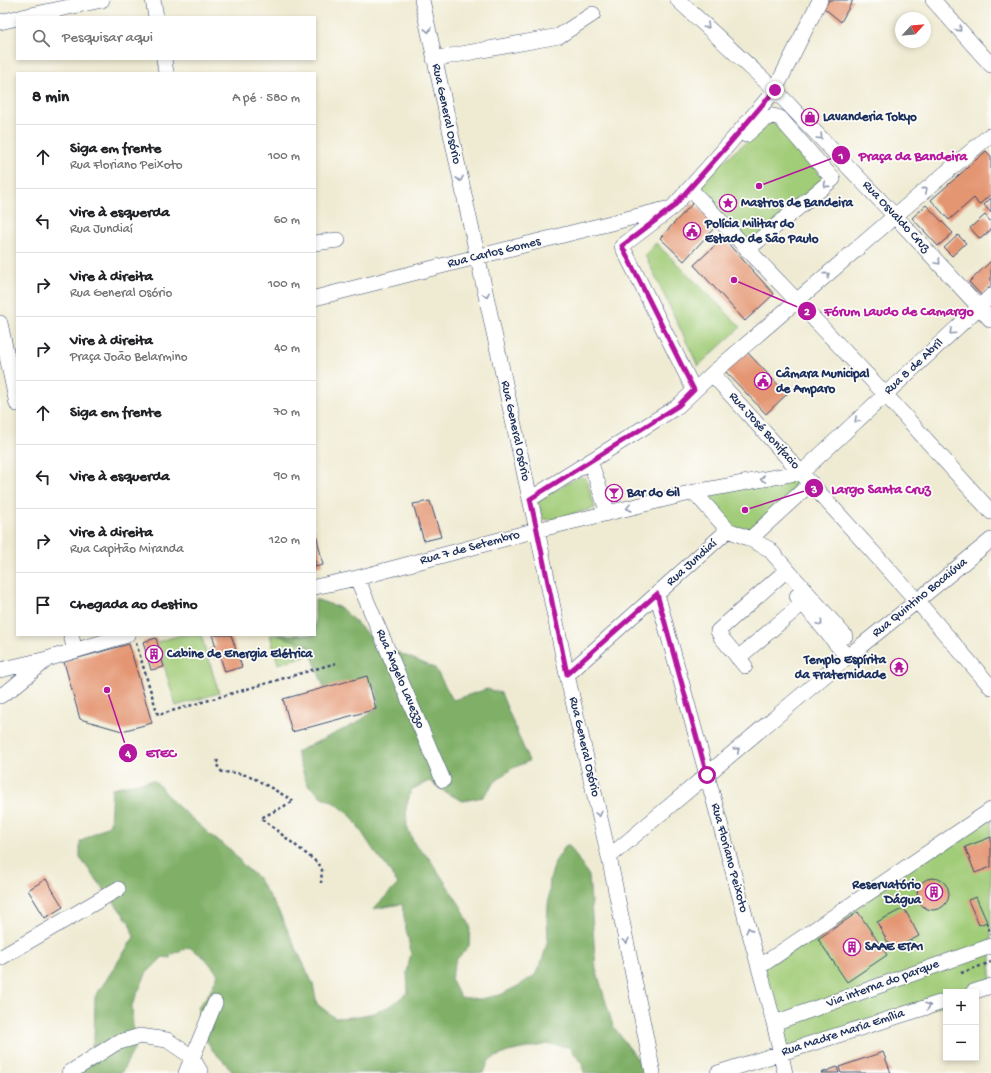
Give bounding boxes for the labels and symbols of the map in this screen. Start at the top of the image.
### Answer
north arrow [895,12,931,48]
one-way arrow [702,22,709,29]
one-way arrow [955,24,962,32]
one-way arrow [423,26,431,33]
street label: Rua General Osório [428,62,464,166]
route end [766,81,784,99]
shop icon: Lavanderia Tokyo [800,107,820,127]
place label: Lavanderia Tokyo [823,110,917,125]
one-way arrow [815,132,823,140]
callout: Praça da Bandeira [831,142,976,168]
text: Praça da Bandeira [858,149,968,166]
text: 1 [838,150,844,164]
one-way arrow [456,176,464,182]
street label: Rua Osvaldo Cruz [859,178,934,257]
one-way arrow [824,180,831,187]
one-way arrow [920,188,928,195]
place icon: Mastros de Bandeira [718,193,738,213]
place label: Mastros de Bandeira [741,196,854,211]
place label: Polícia Militar do Estado de São Paulo [704,217,819,247]
public building icon: Polícia Militar do Estado de São Paulo [682,221,702,241]
street label: Rua Carlos Gomes [446,234,543,272]
one-way arrow [933,257,940,264]
one-way arrow [822,273,829,280]
one-way arrow [481,292,489,298]
callout: Fórum Laudo de Camargo [797,298,982,324]
text: Fórum Laudo de Camargo [823,304,974,321]
text: 2 [804,306,810,320]
one-way arrow [949,327,957,334]
street label: Rua 8 de Abril [881,336,947,398]
place label: Câmara Municipal de Amparo [775,366,870,398]
public building icon: Câmara Municipal de Amparo [753,371,773,391]
street label: Rua General Osório [497,379,533,483]
street label: Rua José Bonifacio [725,389,803,473]
one-way arrow [854,415,862,423]
one-way arrow [760,474,766,483]
callout: Largo Santa Cruz [804,475,939,501]
text: Largo Santa Cruz [831,482,932,499]
bar icon: Bar do Gil [604,483,624,503]
text: 3 [810,484,817,498]
place label: Bar do Gil [626,486,680,501]
one-way arrow [626,503,633,512]
street label: Rua 7 de Setembro [418,527,522,569]
street label: Rua Jundiaí [664,536,721,590]
street label: Rua Quintino Bocaiúva [869,555,971,641]
one-way arrow [815,619,822,626]
street label: Rua Ângelo Lavezzo [372,626,430,731]
building icon: Cabine de Energia Elétrica [144,644,164,664]
place label: Cabine de Energia Elétrica [166,647,313,662]
place label: Templo Espírita da Fraternidade [795,653,887,683]
temple icon: Templo Espírita da Fraternidade [889,657,909,677]
street label: Rua General Osório [565,695,603,799]
callout: ETEC [118,740,184,766]
text: ETEC [146,746,178,763]
one-way arrow [732,747,740,754]
text: 4 [124,748,131,762]
route start [698,766,716,784]
street label: Rua Floriano Peixoto [707,802,751,914]
one-way arrow [594,810,603,817]
place label: Reservatório Dágua [851,878,922,908]
building icon: Reservatório Dágua [924,882,944,902]
one-way arrow [745,926,753,933]
building icon: SAAE ETA1 [842,937,862,957]
one-way arrow [622,938,630,944]
place label: SAAE ETA1 [865,940,924,955]
street label: Via interna do parque [824,957,942,1012]
one-way arrow [925,1002,932,1011]
street label: Rua Madre Maria Emília [780,1006,907,1060]

